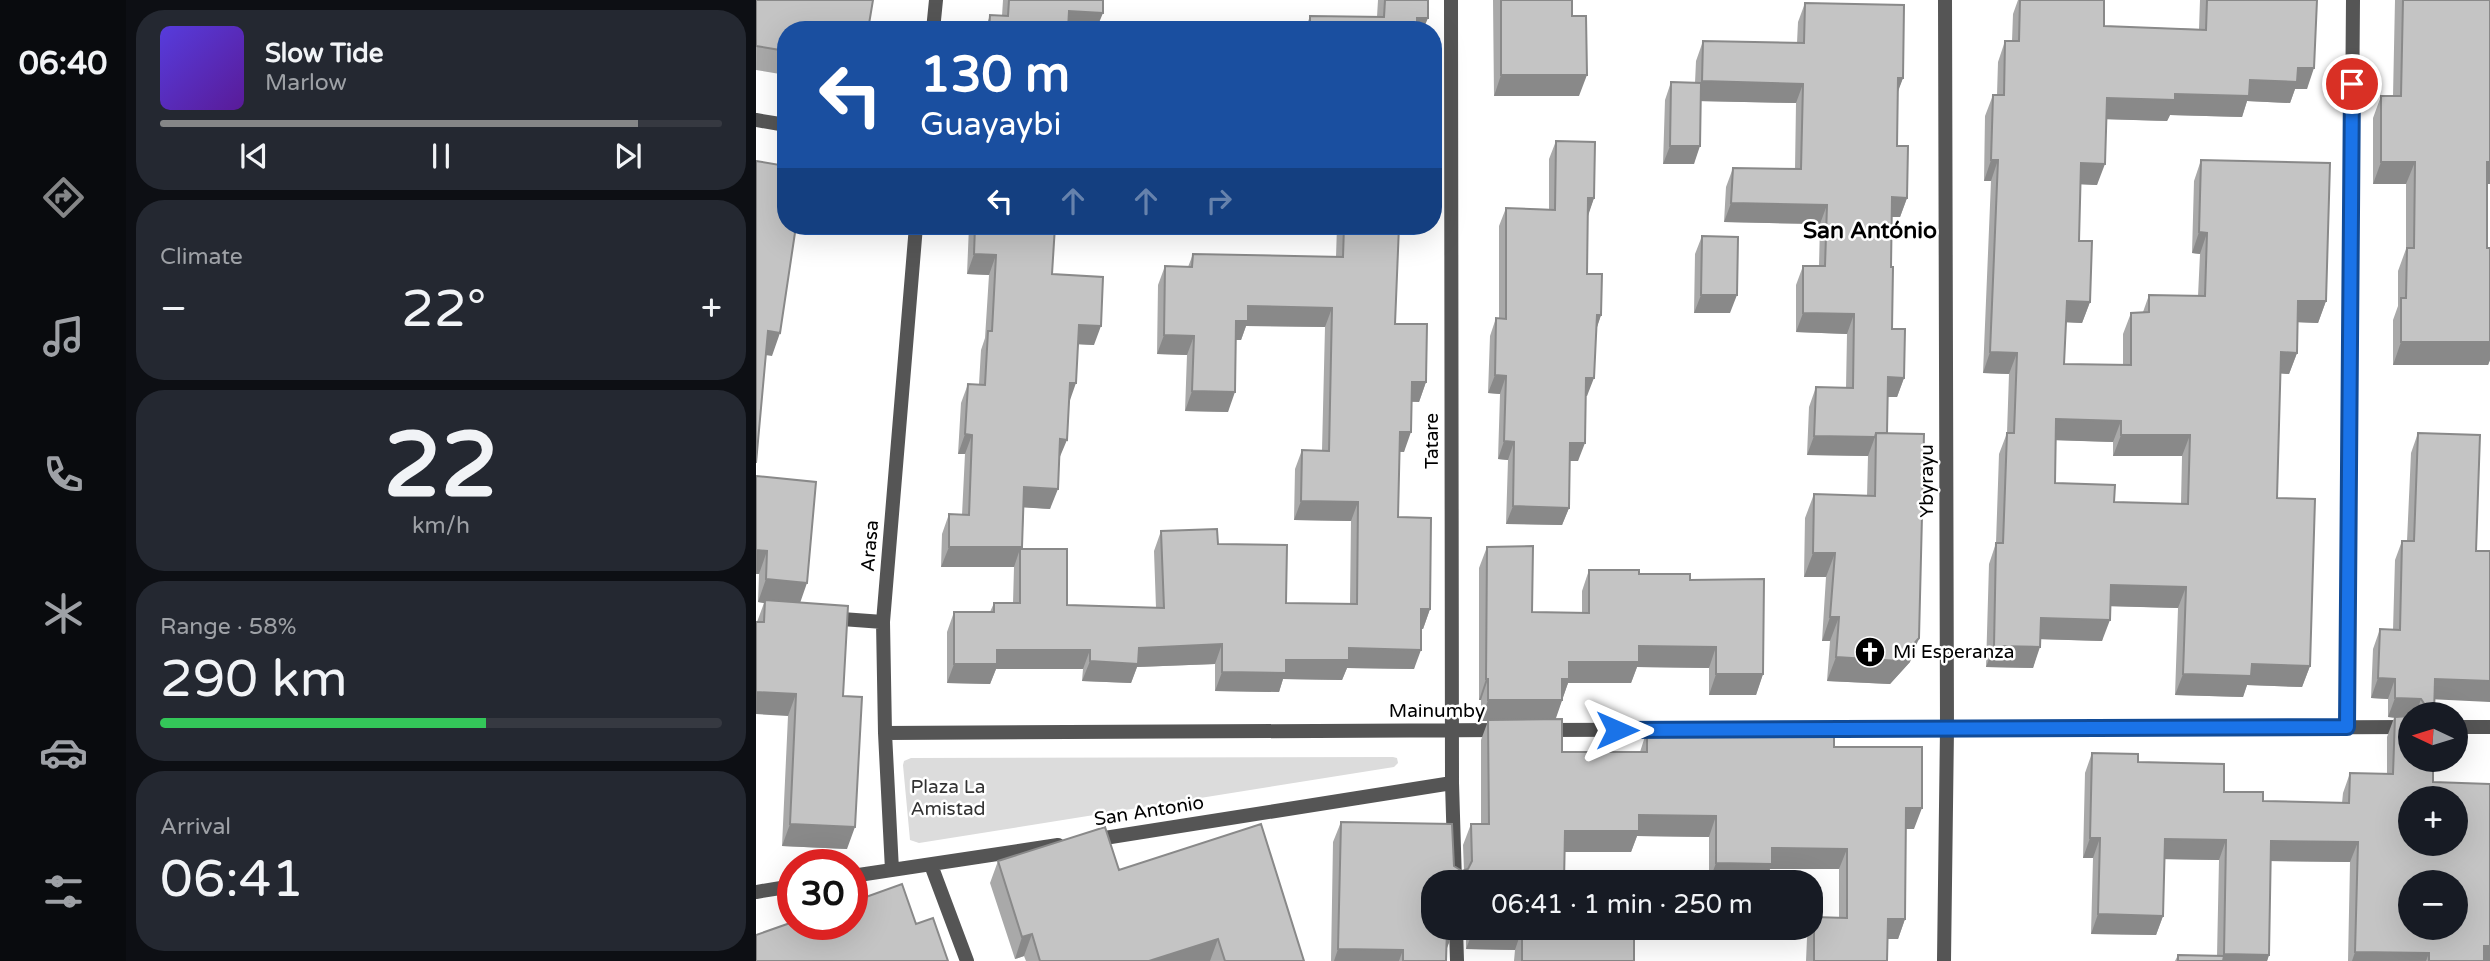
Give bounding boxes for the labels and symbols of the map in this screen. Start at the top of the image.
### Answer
pin [2322,54,2382,114]
district label: San António [1803,217,1937,245]
street label: Tatare [1421,413,1443,469]
street label: Ybyrayu [1916,444,1938,518]
street label: Arasa [857,519,883,573]
church icon: Mi Esperanza [1853,635,1887,669]
place label: Mi Esperanza [1893,641,2014,663]
position arrow [1580,693,1654,767]
street label: Mainumby [1389,700,1485,722]
north arrow [2398,702,2468,772]
park label: Plaza La Amistad [910,776,986,820]
street label: San Antonio [1093,791,1205,831]
speed limit sign: 30 [777,849,868,940]

